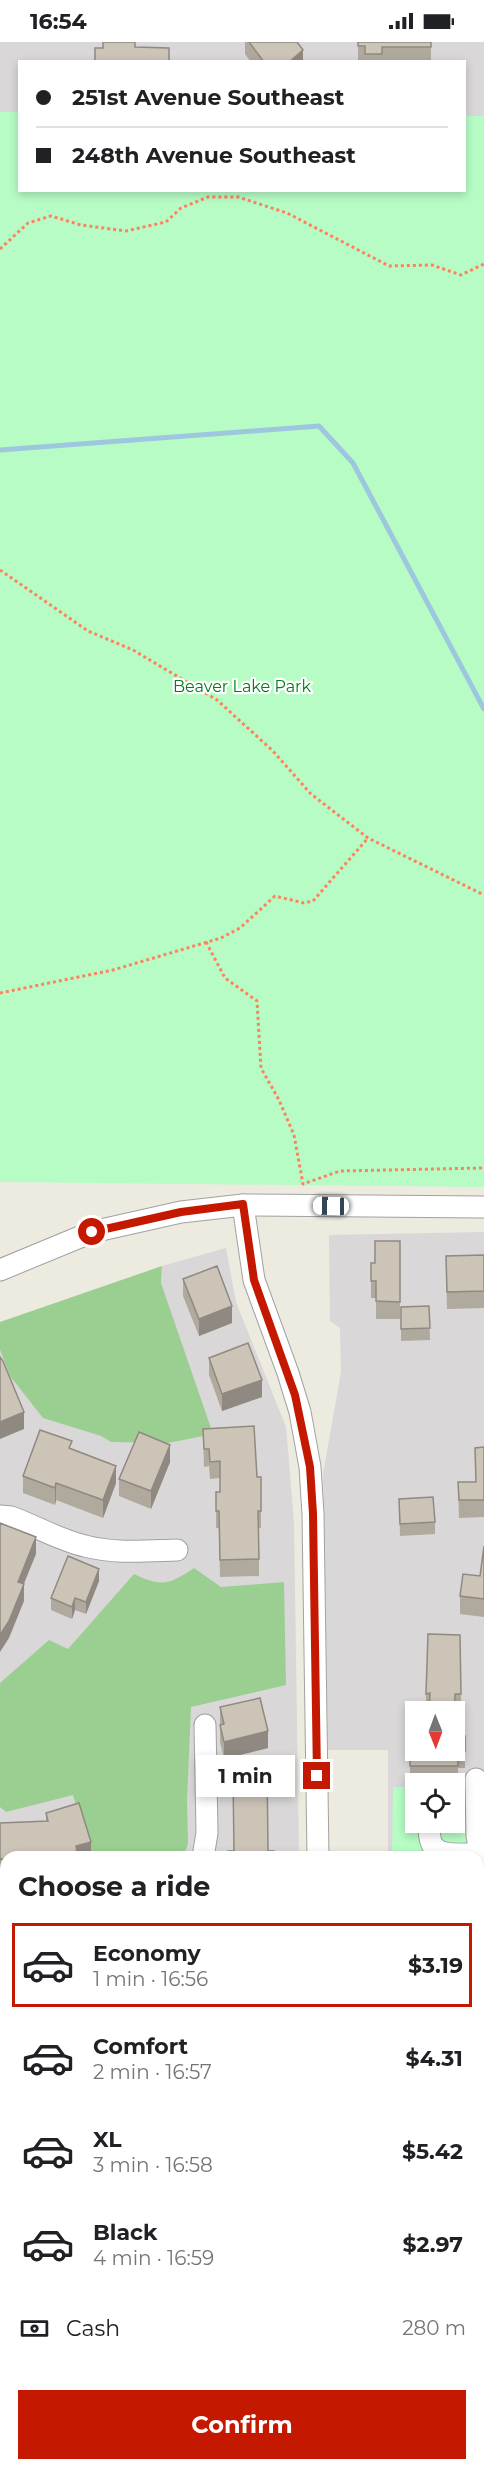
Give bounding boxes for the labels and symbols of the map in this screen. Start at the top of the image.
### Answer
park label: Beaver Lake Park [173,677,311,696]
car [313,1197,349,1215]
route start [78,1218,105,1245]
north arrow [405,1701,465,1761]
callout: 1 min [197,1755,296,1797]
route end [303,1762,330,1789]

